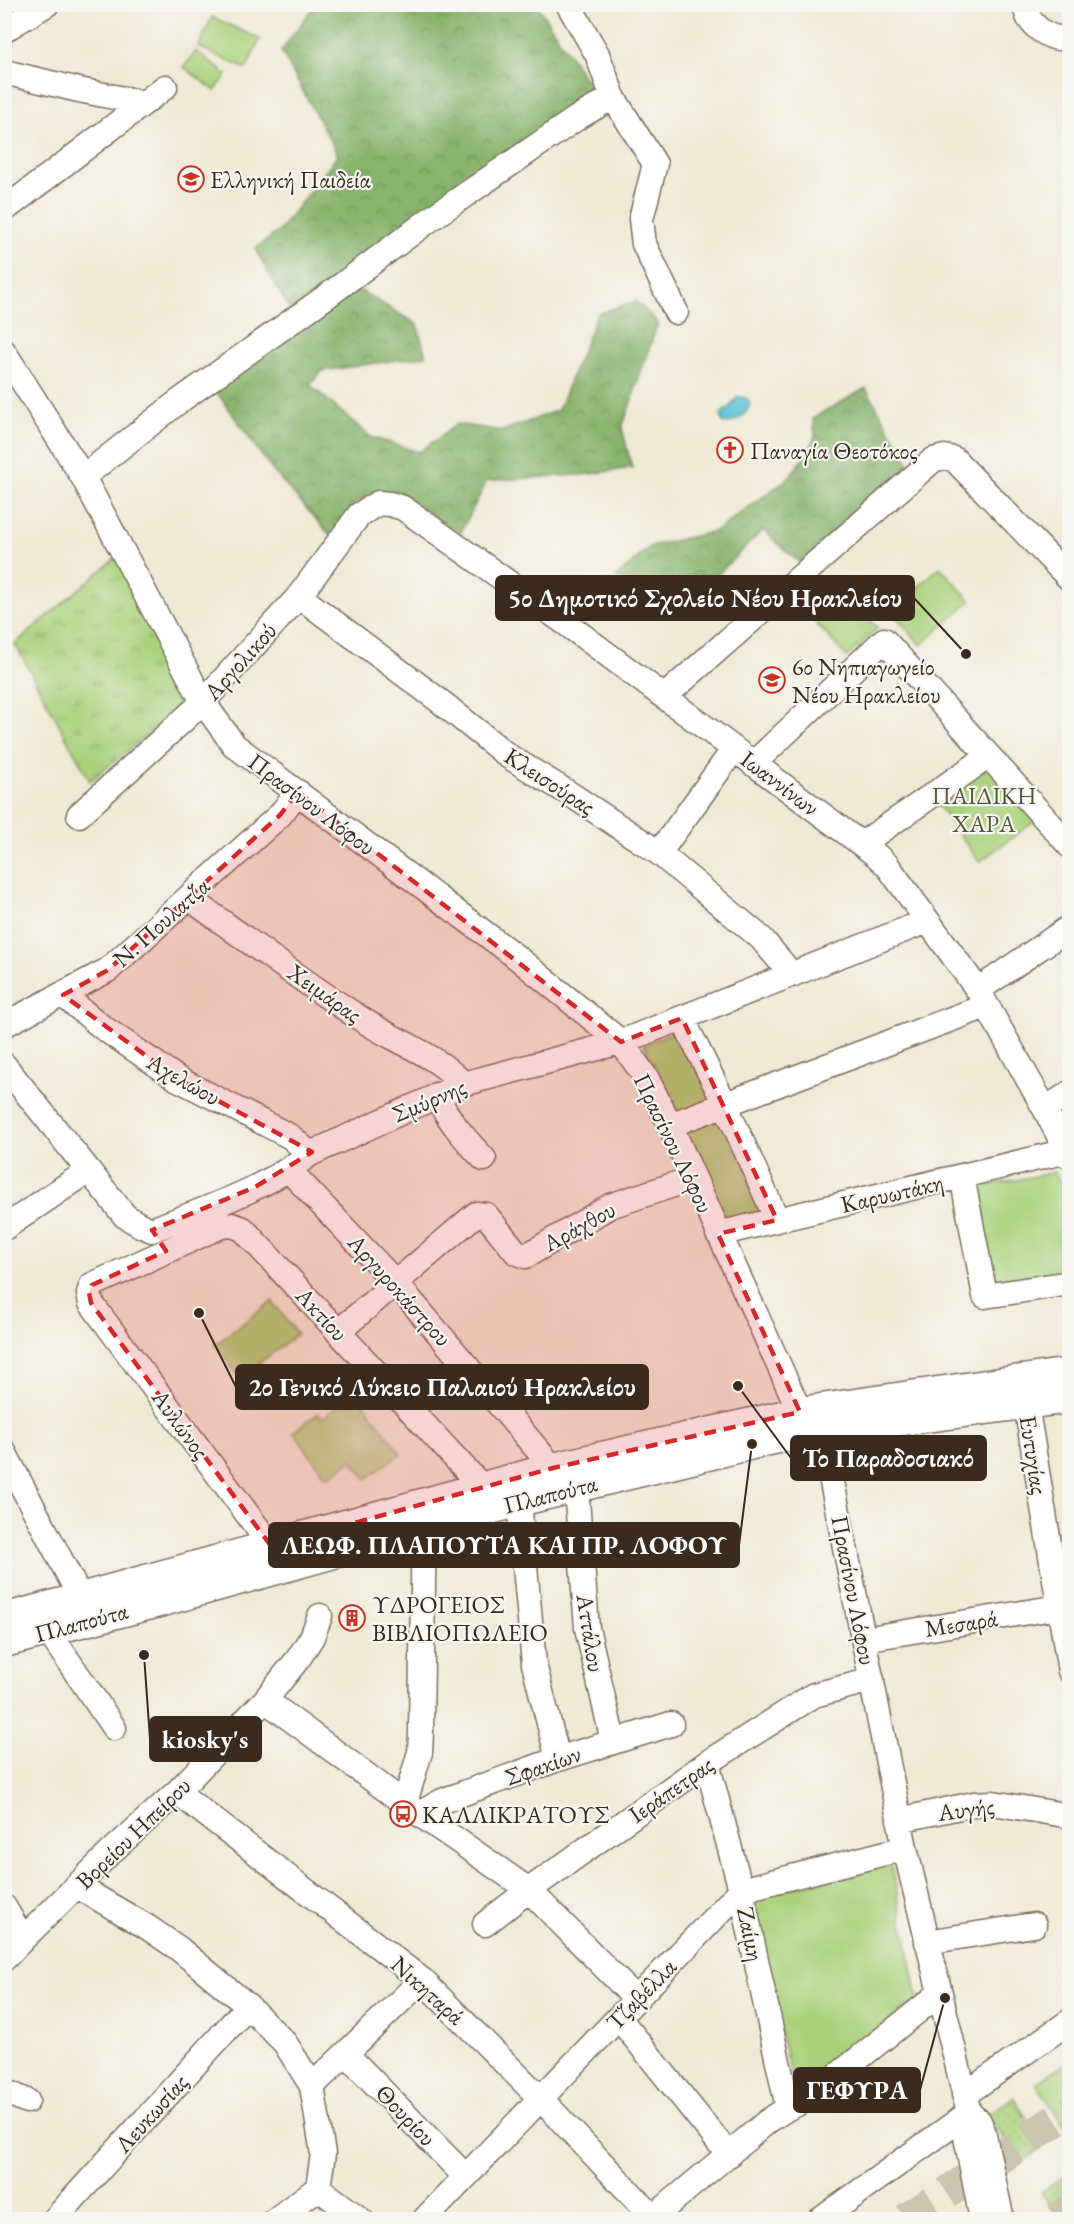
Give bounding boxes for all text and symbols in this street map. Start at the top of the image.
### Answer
school or university icon: Ελληνική Παιδεία [176,164,206,194]
place label: Ελληνική Παιδεία [210,164,371,195]
church icon: Παναγία Θεοτόκος [715,435,745,465]
place label: Παναγία Θεοτόκος [750,435,918,466]
callout: 5ο Δημοτικό Σχολείο Νέου Ηρακλείου [496,576,914,620]
text: 5ο Δημοτικό Σχολείο Νέου Ηρακλείου [508,581,902,615]
street label: Αργολικού [196,615,283,707]
place label: 6ο Νηπιαγωγείο Νέου Ηρακλείου [792,651,941,710]
school or university icon: 6ο Νηπιαγωγείο Νέου Ηρακλείου [757,665,787,695]
street label: Κλεισούρας [499,740,601,822]
street label: Ιωαννίνων [735,743,825,823]
street label: Πρασίνου Λόφου [242,746,382,862]
park label: ΠΑΙΔΙΚΗ ΧΑΡΑ [932,780,1036,839]
street label: Ν. Πουλατζα [106,870,216,974]
street label: Χειμάρας [281,956,368,1030]
street label: Αχελώου [141,1045,226,1112]
street label: Πρασίνου Λόφου [627,1068,721,1218]
street label: Σμύρνης [387,1071,471,1129]
street label: Καρυωτάκη [838,1166,946,1220]
street label: Αράχθου [536,1193,621,1259]
street label: Αργυροκάστρου [341,1226,459,1353]
street label: Ακτίου [288,1280,355,1348]
callout: 2ο Γενικό Λύκειο Παλαιού Ηρακλείου [236,1365,648,1409]
text: 2ο Γενικό Λύκειο Παλαιού Ηρακλείου [248,1370,636,1404]
street label: Αυλώνος [145,1382,217,1465]
street label: Ευτυχίας [1012,1413,1056,1497]
callout: Το Παραδοσιακό [791,1436,986,1480]
text: Το Παραδοσιακό [802,1441,974,1475]
street label: Πλαπούτα [500,1467,600,1521]
street label: Πρασίνου Λόφου [824,1513,884,1667]
callout: ΛΕΩΦ. ΠΛΑΠΟΥΤΑ ΚΑΙ ΠΡ. ΛΟΦΟΥ [269,1523,739,1567]
text: ΛΕΩΦ. ΠΛΑΠΟΥΤΑ ΚΑΙ ΠΡ. ΛΟΦΟΥ [280,1528,727,1562]
place label: ΥΔΡΟΓΕΙΟΣ ΒΙΒΛΙΟΠΩΛΕΙΟ [372,1589,548,1648]
street label: Αττάλου [569,1591,612,1674]
street label: Πλαπούτα [31,1595,131,1649]
street label: Μεσαρά [923,1602,1000,1644]
building icon: ΥΔΡΟΓΕΙΟΣ ΒΙΒΛΙΟΠΩΛΕΙΟ [337,1603,367,1633]
callout: kiosky's [150,1717,261,1761]
text: kiosky's [162,1722,248,1756]
street label: Σφακίων [501,1738,585,1792]
street label: Ιεράπετρας [622,1748,720,1830]
street label: Βορείου Ηπείρου [69,1770,197,1896]
street label: Αυγής [935,1790,996,1828]
bus stop icon: ΚΑΛΛΙΚΡΑΤΟΥΣ [388,1799,418,1829]
place label: ΚΑΛΛΙΚΡΑΤΟΥΣ [422,1799,610,1830]
street label: Ζαίμη [730,1904,772,1964]
street label: Νικηταρά [385,1949,471,2031]
street label: Τζαβέλλα [599,1951,683,2037]
street label: Λευκωσίας [107,2067,195,2160]
callout: ΓΕΦΥΡΑ [794,2068,920,2112]
text: ΓΕΦΥΡΑ [806,2073,908,2107]
street label: Θουρίου [369,2077,443,2153]

